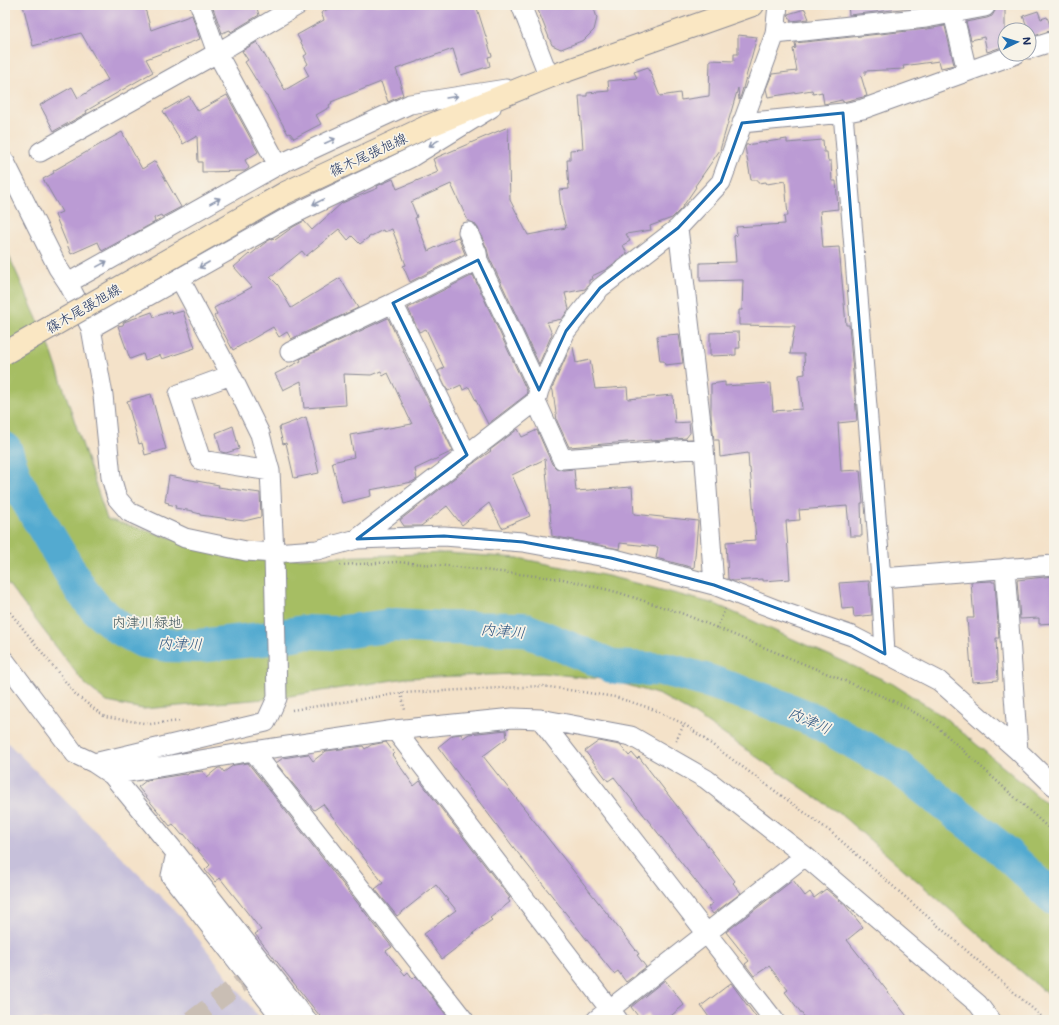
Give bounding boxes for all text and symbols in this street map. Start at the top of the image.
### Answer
north arrow [997,22,1037,62]
text: N [1020,36,1035,46]
one-way arrow [445,93,458,101]
street label: 篠木尾張旭線 [326,128,410,180]
one-way arrow [324,137,336,144]
one-way arrow [429,139,440,147]
one-way arrow [209,196,221,204]
one-way arrow [313,199,325,206]
one-way arrow [95,260,107,268]
one-way arrow [199,261,211,269]
street label: 篠木尾張旭線 [42,279,124,337]
park label: 内津川緑地 [112,612,182,631]
water label: 内津川 [480,618,526,642]
water label: 内津川 [157,632,203,654]
water label: 内津川 [785,702,835,738]

